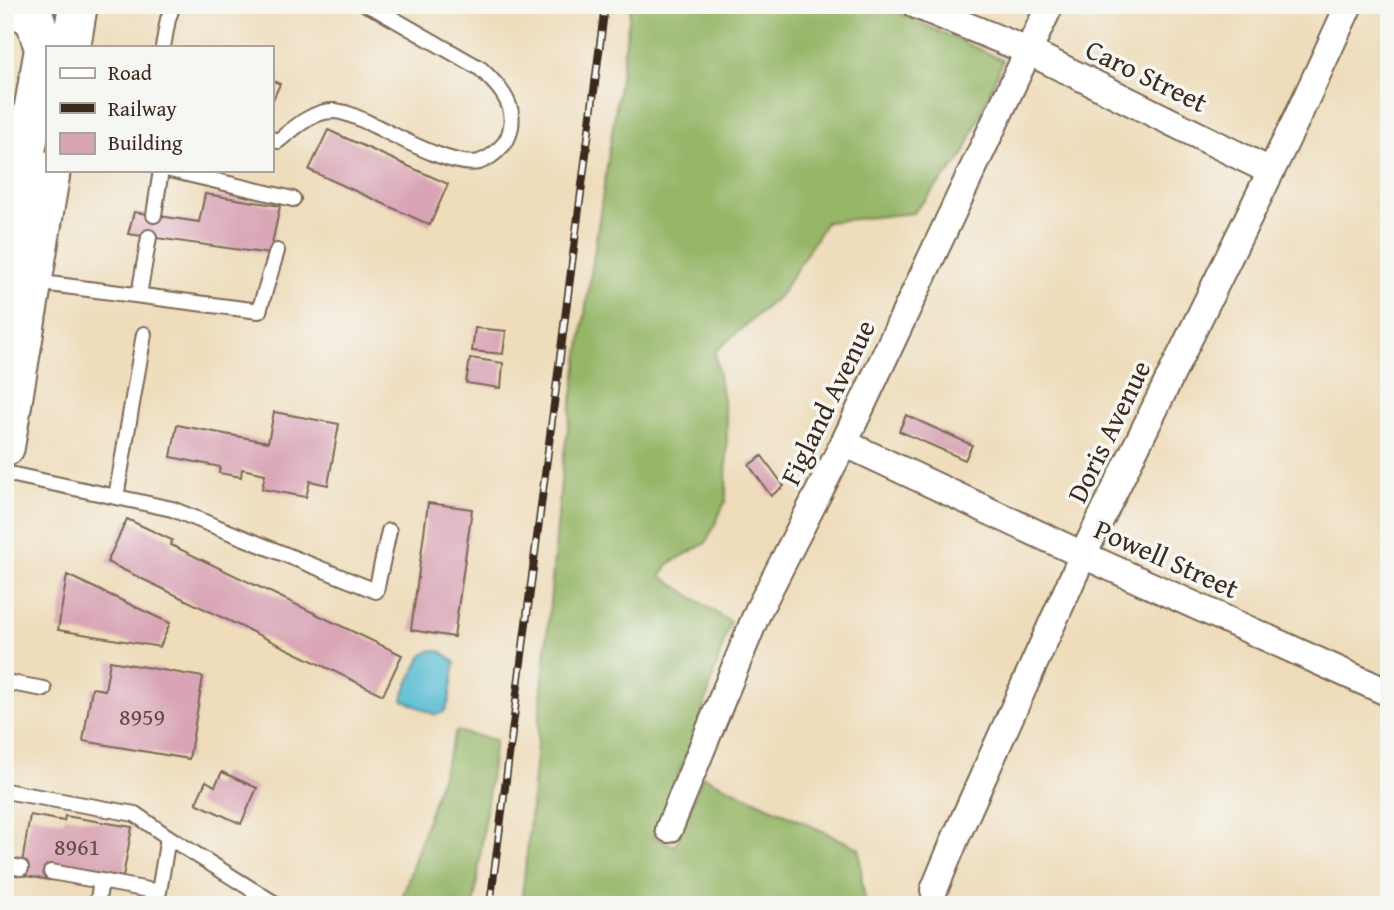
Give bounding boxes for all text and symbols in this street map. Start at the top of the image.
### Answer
street label: Caro Street [1079,28,1215,122]
legend [46,46,273,172]
text: Road [108,57,153,88]
text: Railway [108,93,177,124]
text: Building [108,127,183,158]
street label: Figland Avenue [769,312,885,492]
street label: Doris Avenue [1056,353,1160,509]
street label: Powell Street [1088,508,1246,608]
house number: 8959 [119,699,165,734]
house number: 8961 [54,829,100,864]

